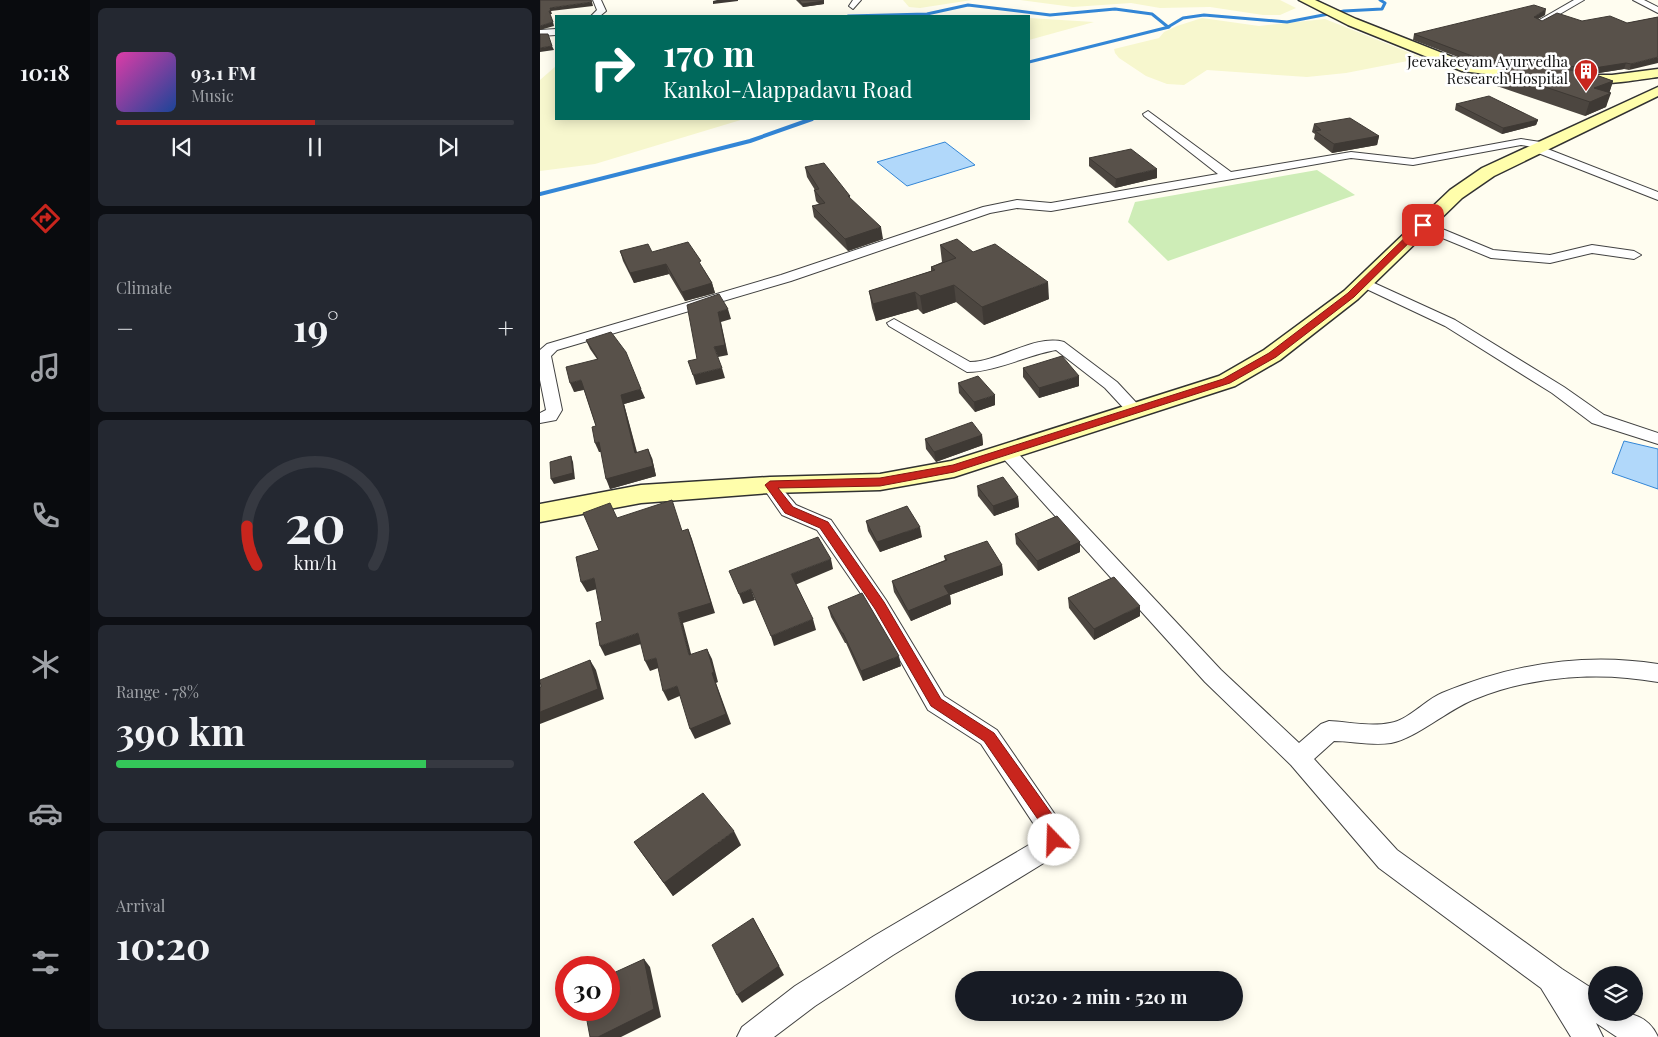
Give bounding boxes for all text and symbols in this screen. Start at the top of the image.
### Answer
text: 170 m [663,29,755,76]
icon: right [580,35,645,100]
place label: Jeevakeeyam Ayurvedha Research Hospital [1406,51,1569,88]
text: 10:18 [20,57,70,87]
building icon: Jeevakeeyam Ayurvedha Research Hospital [1573,58,1599,92]
text: 93.1 FM [191,59,256,85]
text: Kankol-Alappadavu Road [663,74,912,104]
text: Music [191,85,234,106]
icon: previous [168,133,196,161]
icon: pause [301,133,329,161]
icon: next [434,133,462,161]
icon: directions [28,201,63,236]
pin [1402,204,1444,246]
icon: arrive [1409,211,1437,239]
text: Climate [116,277,172,298]
text: 19° [293,301,339,352]
text: − [116,309,134,346]
text: + [498,309,514,346]
icon: music [28,350,63,385]
text: 20 [285,488,345,557]
icon: phone [28,498,63,533]
text: km/h [294,551,337,574]
icon: climate [28,647,63,682]
text: Range · 78% [116,681,199,702]
text: 390 km [116,705,245,756]
icon: car [28,796,63,831]
position arrow [1027,813,1079,865]
text: Arrival [116,895,165,916]
text: 10:20 [116,919,210,970]
icon: filters [28,945,63,980]
speed limit sign: 30 [555,956,620,1021]
map controls [1588,966,1643,1021]
button: layers [1588,966,1643,1021]
text: 10:20 · 2 min · 520 m [1011,983,1187,1009]

